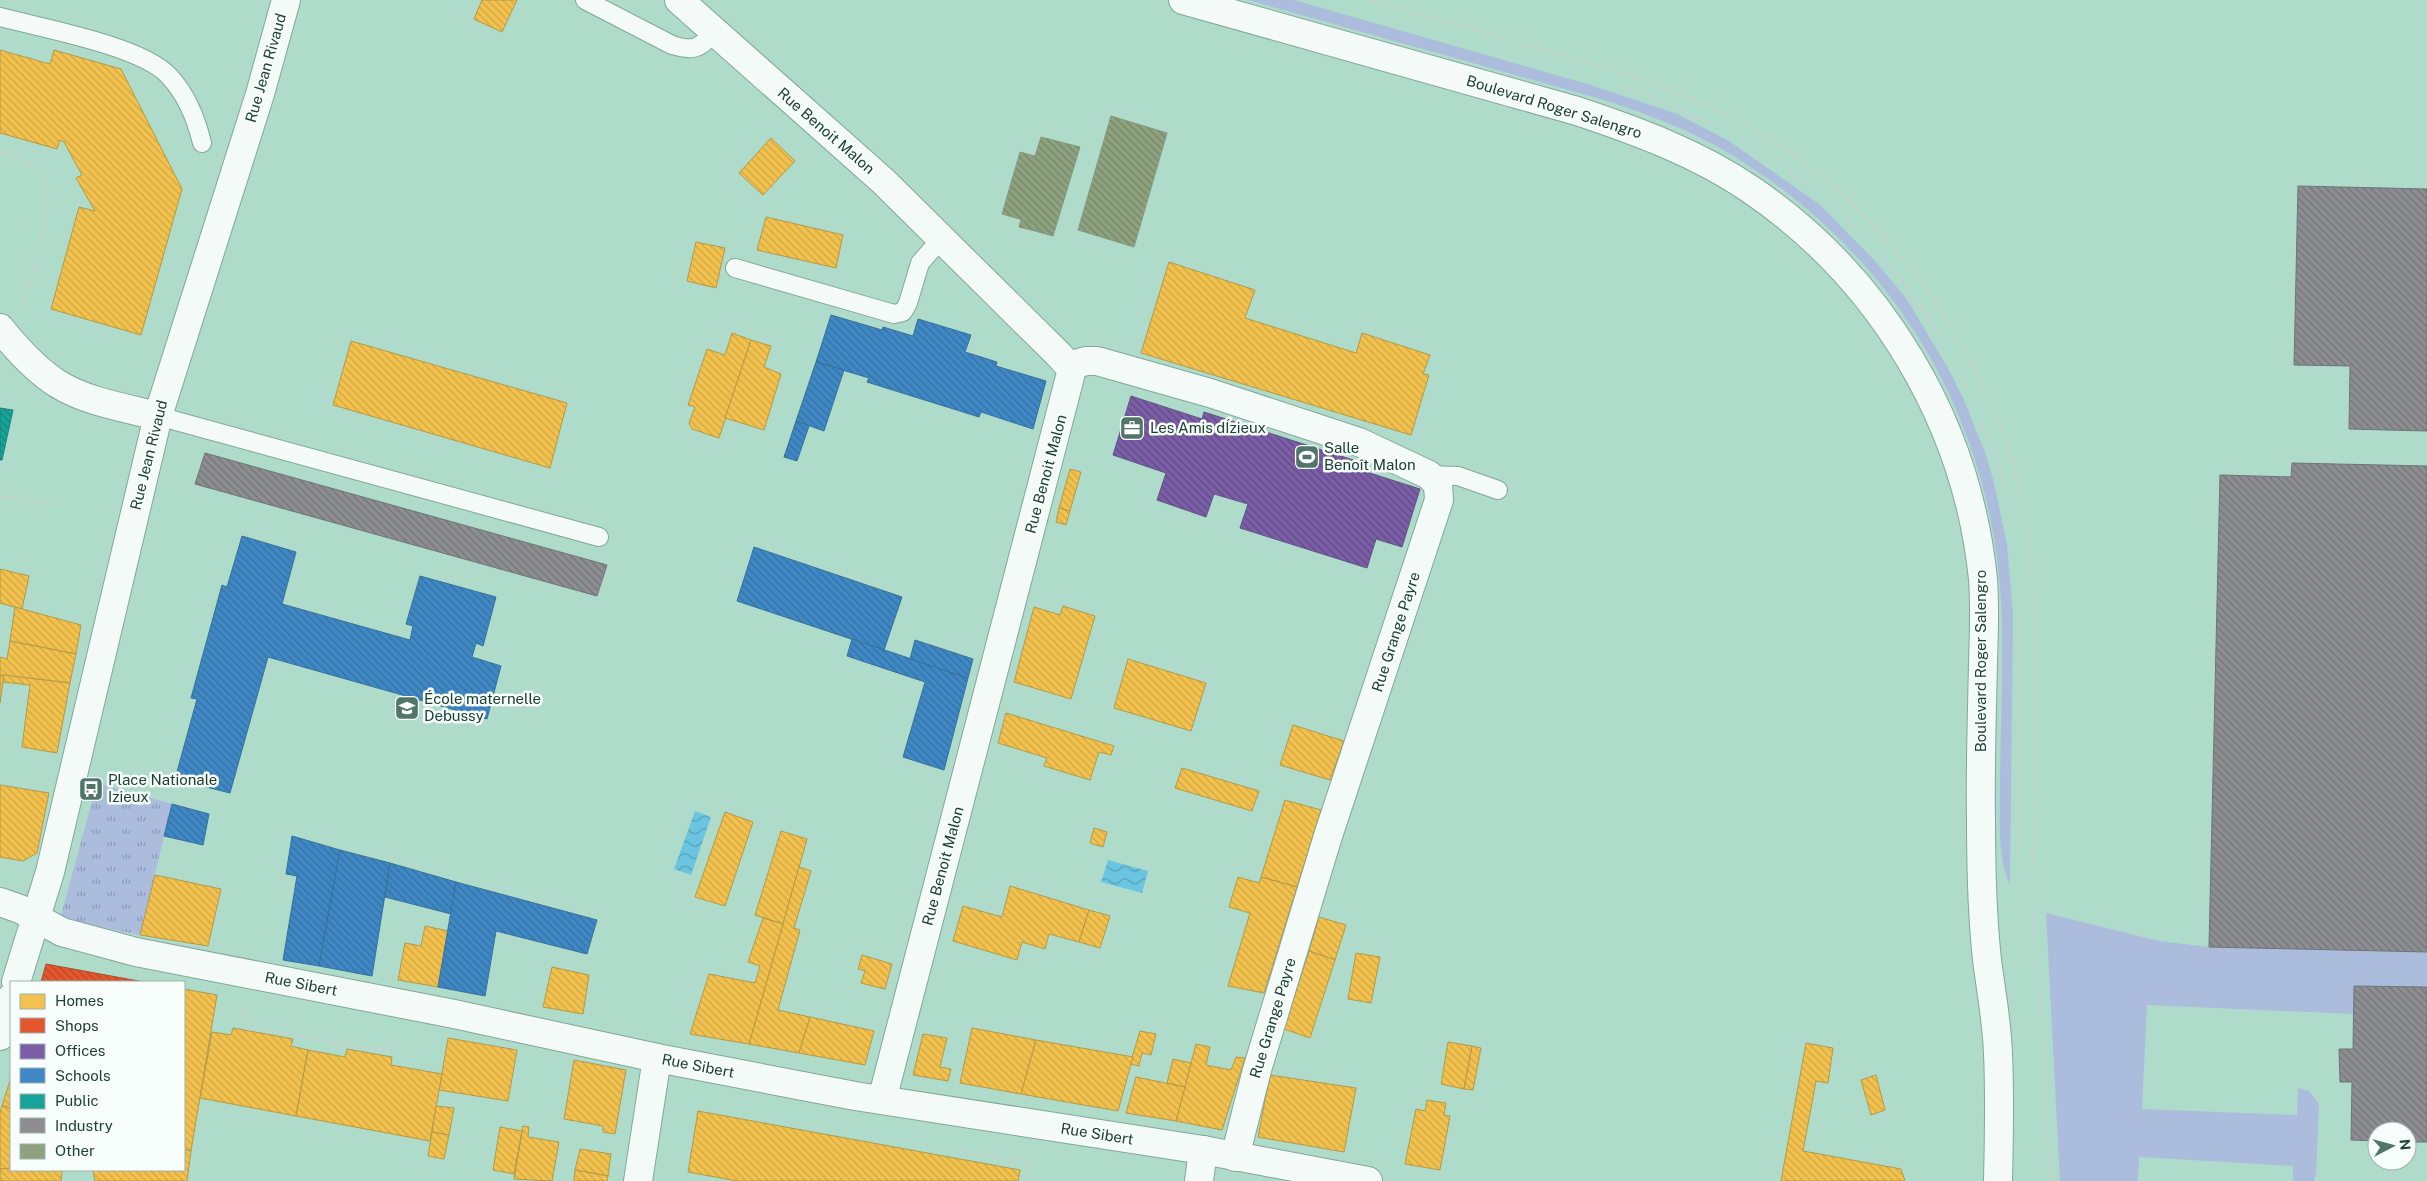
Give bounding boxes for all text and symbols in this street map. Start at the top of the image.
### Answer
street label: Rue Jean Rivaud [242,11,289,124]
street label: Boulevard Roger Salengro [1464,72,1644,141]
street label: Rue Benoit Malon [775,84,878,177]
street label: Rue Jean Rivaud [127,398,170,512]
street label: Rue Benoit Malon [1021,412,1070,535]
office icon: Les Amis dÍzieux [1119,415,1145,441]
place label: Les Amis dÍzieux [1150,419,1266,436]
place label: Salle Benoît Malon [1324,439,1416,473]
sports icon: Salle Benoît Malon [1294,444,1320,470]
street label: Rue Grange Payre [1368,570,1423,694]
street label: Boulevard Roger Salengro [1972,570,1989,752]
place label: École maternelle Debussy [424,690,541,724]
school or university icon: École maternelle Debussy [394,695,420,721]
place label: Place Nationale Izieux [108,771,217,805]
bus stop icon: Place Nationale Izieux [78,776,104,802]
street label: Rue Benoit Malon [918,804,967,927]
street label: Rue Grange Payre [1246,956,1299,1080]
street label: Rue Sibert [263,968,339,999]
legend [10,981,185,1171]
text: Homes [55,992,104,1009]
text: Shops [55,1017,99,1034]
text: Offices [55,1042,105,1059]
street label: Rue Sibert [660,1050,736,1081]
text: Schools [55,1067,111,1084]
text: Public [55,1092,99,1109]
text: Industry [55,1117,113,1134]
street label: Rue Sibert [1059,1119,1135,1148]
north arrow [2367,1121,2417,1171]
text: N [2396,1138,2413,1151]
text: Other [55,1142,95,1159]

